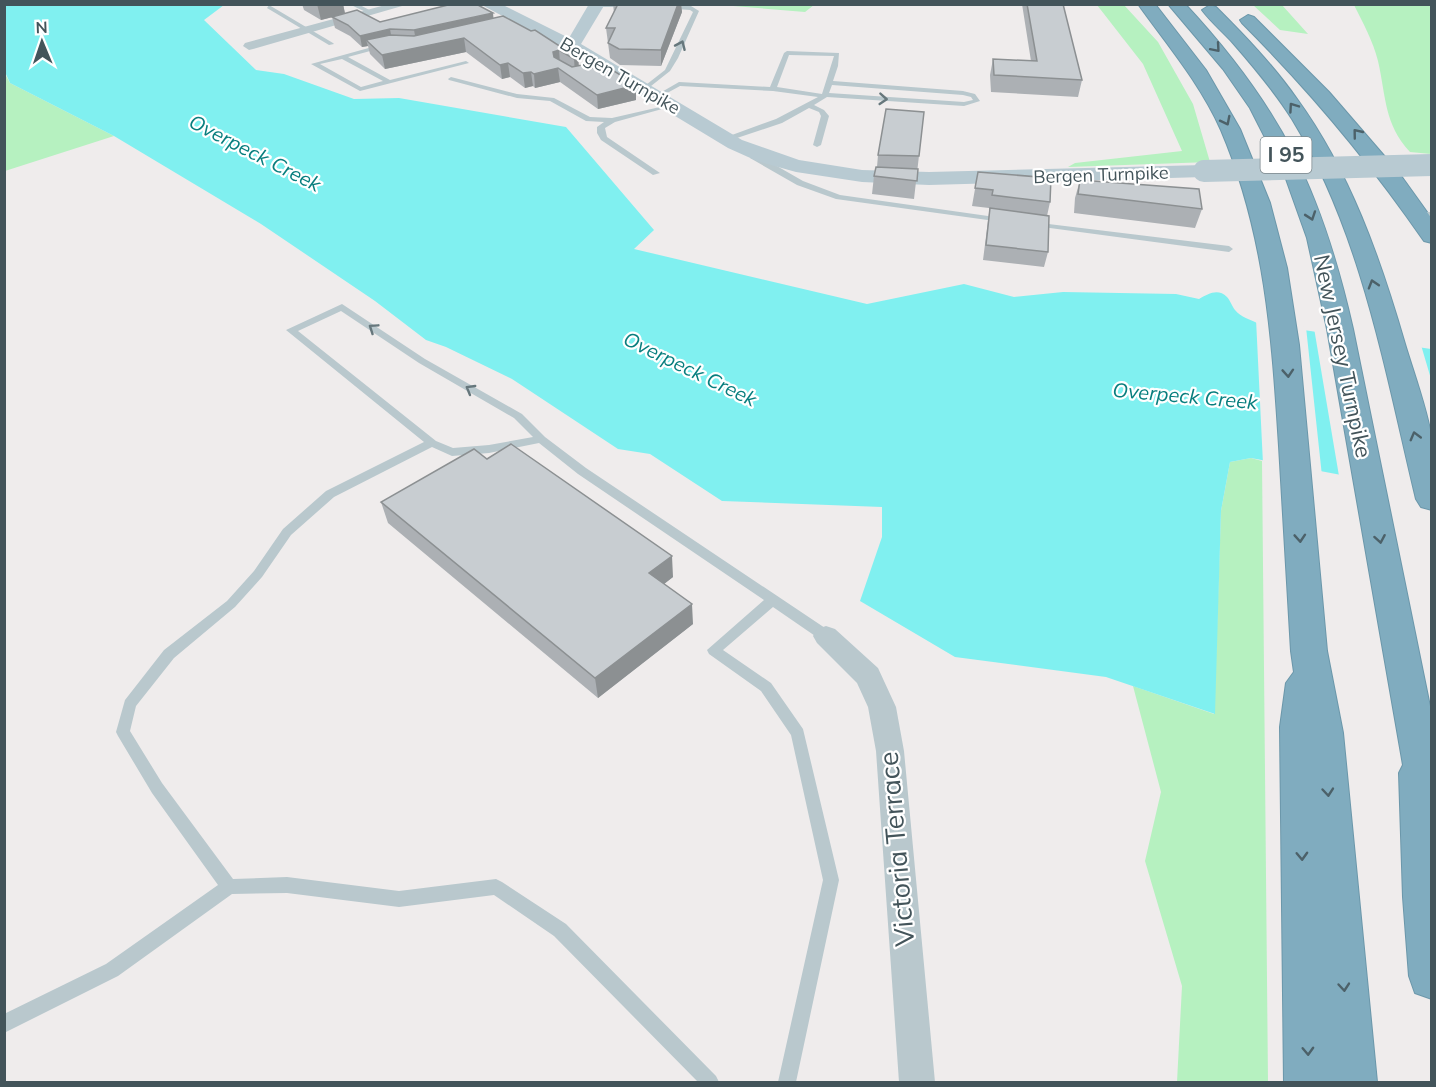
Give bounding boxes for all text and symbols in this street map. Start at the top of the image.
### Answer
north arrow [12,12,72,72]
text: N [35,17,48,37]
street label: Bergen Turnpike [556,32,685,119]
one-way arrow [674,41,686,52]
one-way arrow [1209,41,1220,52]
one-way arrow [879,92,888,105]
one-way arrow [1289,102,1300,113]
water label: Overpeck Creek [185,108,326,197]
one-way arrow [1219,115,1231,126]
one-way arrow [1353,129,1364,140]
road number: I 95 [1260,137,1312,173]
street label: Bergen Turnpike [1033,161,1169,188]
one-way arrow [1304,210,1317,221]
street label: New Jersey Turnpike [1308,252,1378,460]
one-way arrow [1368,279,1380,290]
one-way arrow [369,324,380,335]
water label: Overpeck Creek [619,325,762,412]
one-way arrow [1282,369,1295,378]
water label: Overpeck Creek [1112,377,1259,414]
one-way arrow [466,384,476,396]
one-way arrow [1410,431,1422,442]
one-way arrow [1293,533,1306,542]
one-way arrow [1373,535,1385,544]
street label: Victoria Terrace [871,750,921,948]
one-way arrow [1321,788,1334,797]
one-way arrow [1296,852,1309,861]
one-way arrow [1337,982,1350,991]
one-way arrow [1302,1046,1314,1055]

